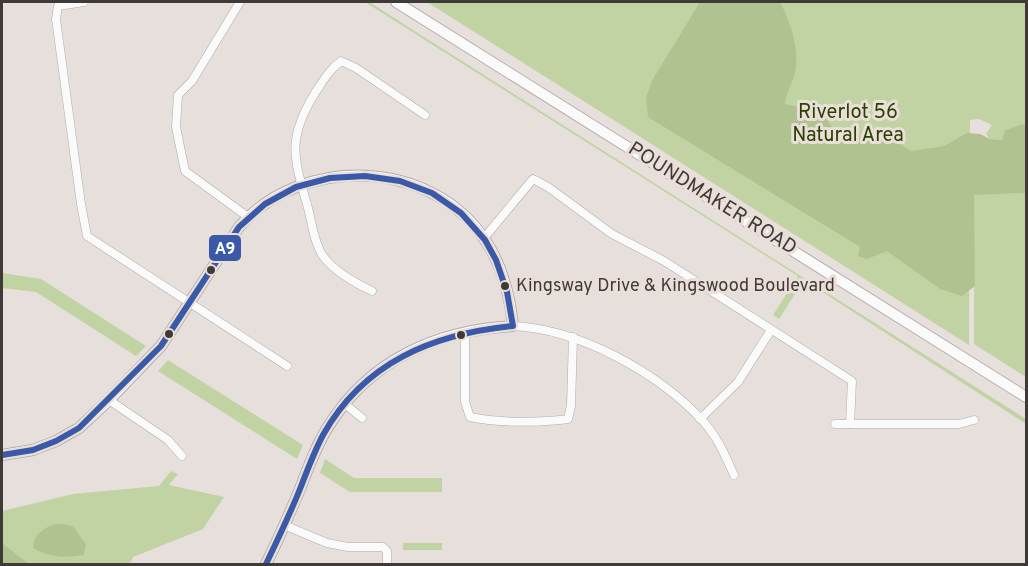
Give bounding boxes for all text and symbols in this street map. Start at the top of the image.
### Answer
park label: Riverlot 56 Natural Area [792,100,904,149]
street label: POUNDMAKER ROAD [623,136,801,262]
line badge: A9 [208,234,242,262]
text: A9 [215,240,235,260]
unlabelled marker [205,264,217,276]
place label: Kingsway Drive & Kingswood Boulevard [516,275,835,298]
marker: Kingsway Drive & Kingswood Boulevard [499,280,511,292]
unlabelled marker [163,328,175,340]
unlabelled marker [455,329,467,341]

